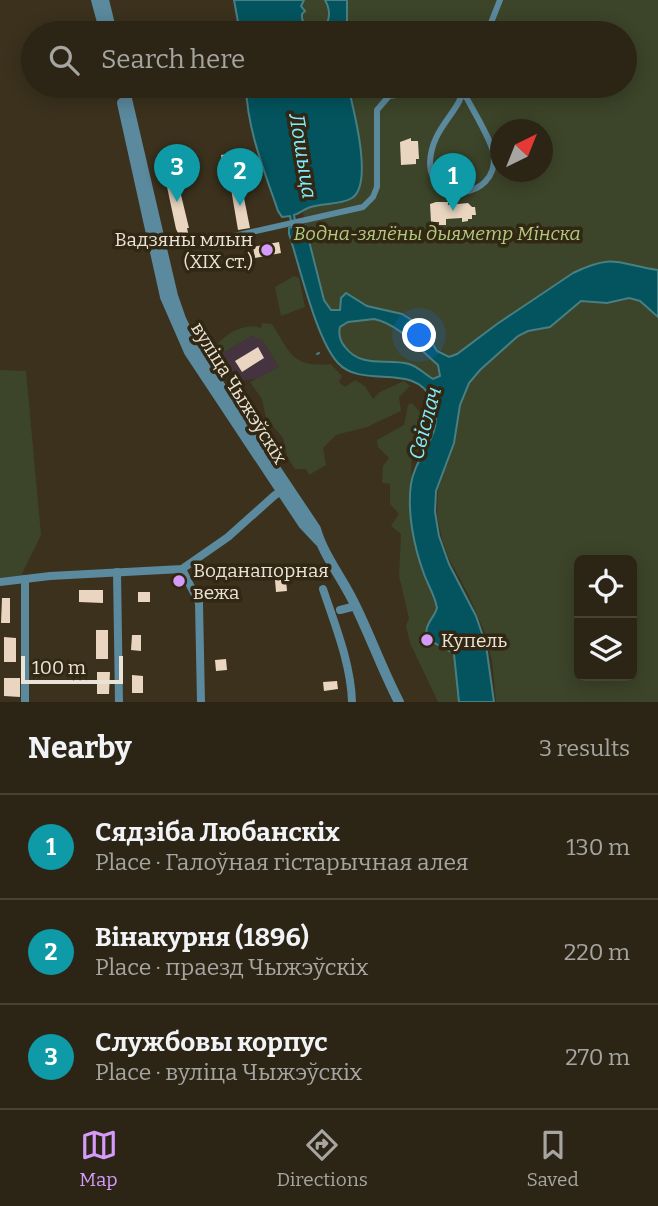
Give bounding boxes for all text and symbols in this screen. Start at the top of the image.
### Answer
search box [21,21,637,98]
icon: search [45,41,83,79]
text: Search here [101,44,245,75]
water label: Лошыца [283,110,323,201]
north arrow [490,119,553,182]
pin: 3 [154,144,200,202]
pin: 2 [217,148,263,206]
pin: 1 [430,153,476,211]
park label: Водна-зялёны дыяметр Мінска [293,222,581,245]
place label: Вадзяны млын (XIX ст.) [115,228,253,273]
marker: Вадзяны млын (XIX ст.) [259,242,275,258]
street label: вуліца Чыжэўскіх [186,318,292,468]
your location [402,318,436,352]
water label: Свіслач [403,384,447,462]
map controls [574,555,637,681]
button: locate [574,555,637,618]
place label: Воданапорная вежа [193,559,329,604]
marker: Воданапорная вежа [171,573,187,589]
button: layers [574,618,637,681]
place label: Купель [441,629,507,652]
marker: Купель [419,632,435,648]
scale bar [21,653,122,685]
text: 100 m [32,656,86,679]
text: Nearby [28,730,132,766]
text: 3 results [539,734,630,762]
text: Сядзіба Любанскіх [95,817,340,848]
text: 1 [46,833,56,861]
text: 130 m [566,833,630,861]
text: Place · Галоўная гістарычная алея [95,848,469,876]
text: Вінакурня (1896) [95,922,309,953]
text: 2 [45,938,57,966]
text: 220 m [564,938,630,966]
text: Place · праезд Чыжэўскіх [95,953,369,981]
text: Службовы корпус [95,1027,328,1058]
text: 3 [44,1043,58,1071]
text: 270 m [565,1043,630,1071]
text: Place · вуліца Чыжэўскіх [95,1058,362,1086]
tab: Map [79,1126,118,1191]
tab: Directions [276,1126,368,1191]
tab: Saved [526,1126,579,1191]

